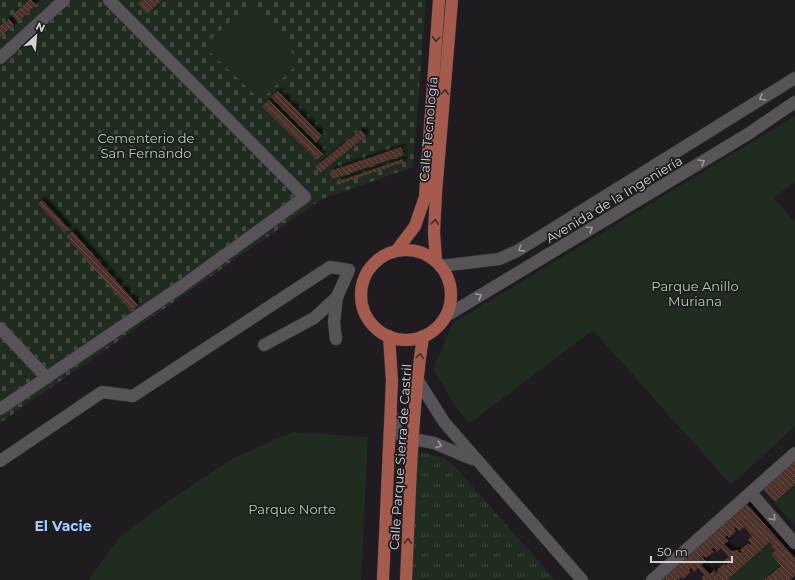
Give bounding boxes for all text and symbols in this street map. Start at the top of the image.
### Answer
north arrow [16,16,56,56]
text: N [33,19,47,35]
one-way arrow [432,36,441,42]
street label: Calle Tecnología [415,76,441,182]
one-way arrow [440,89,449,95]
one-way arrow [759,94,766,101]
park label: Cementerio de San Fernando [98,130,195,161]
street label: Avenida de la Ingeniería [543,152,685,246]
one-way arrow [698,159,705,167]
one-way arrow [430,219,439,225]
one-way arrow [586,226,593,234]
one-way arrow [518,244,525,251]
park label: Parque Anillo Muriana [651,278,739,309]
one-way arrow [475,294,482,301]
one-way arrow [415,352,424,359]
street label: Calle Parque Sierra de Castril [386,363,414,551]
one-way arrow [435,440,442,449]
park label: Parque Norte [248,501,336,517]
one-way arrow [768,514,775,521]
district label: El Vacie [34,517,92,535]
one-way arrow [404,538,412,544]
scale bar [651,538,732,564]
text: 50 m [657,544,688,559]

